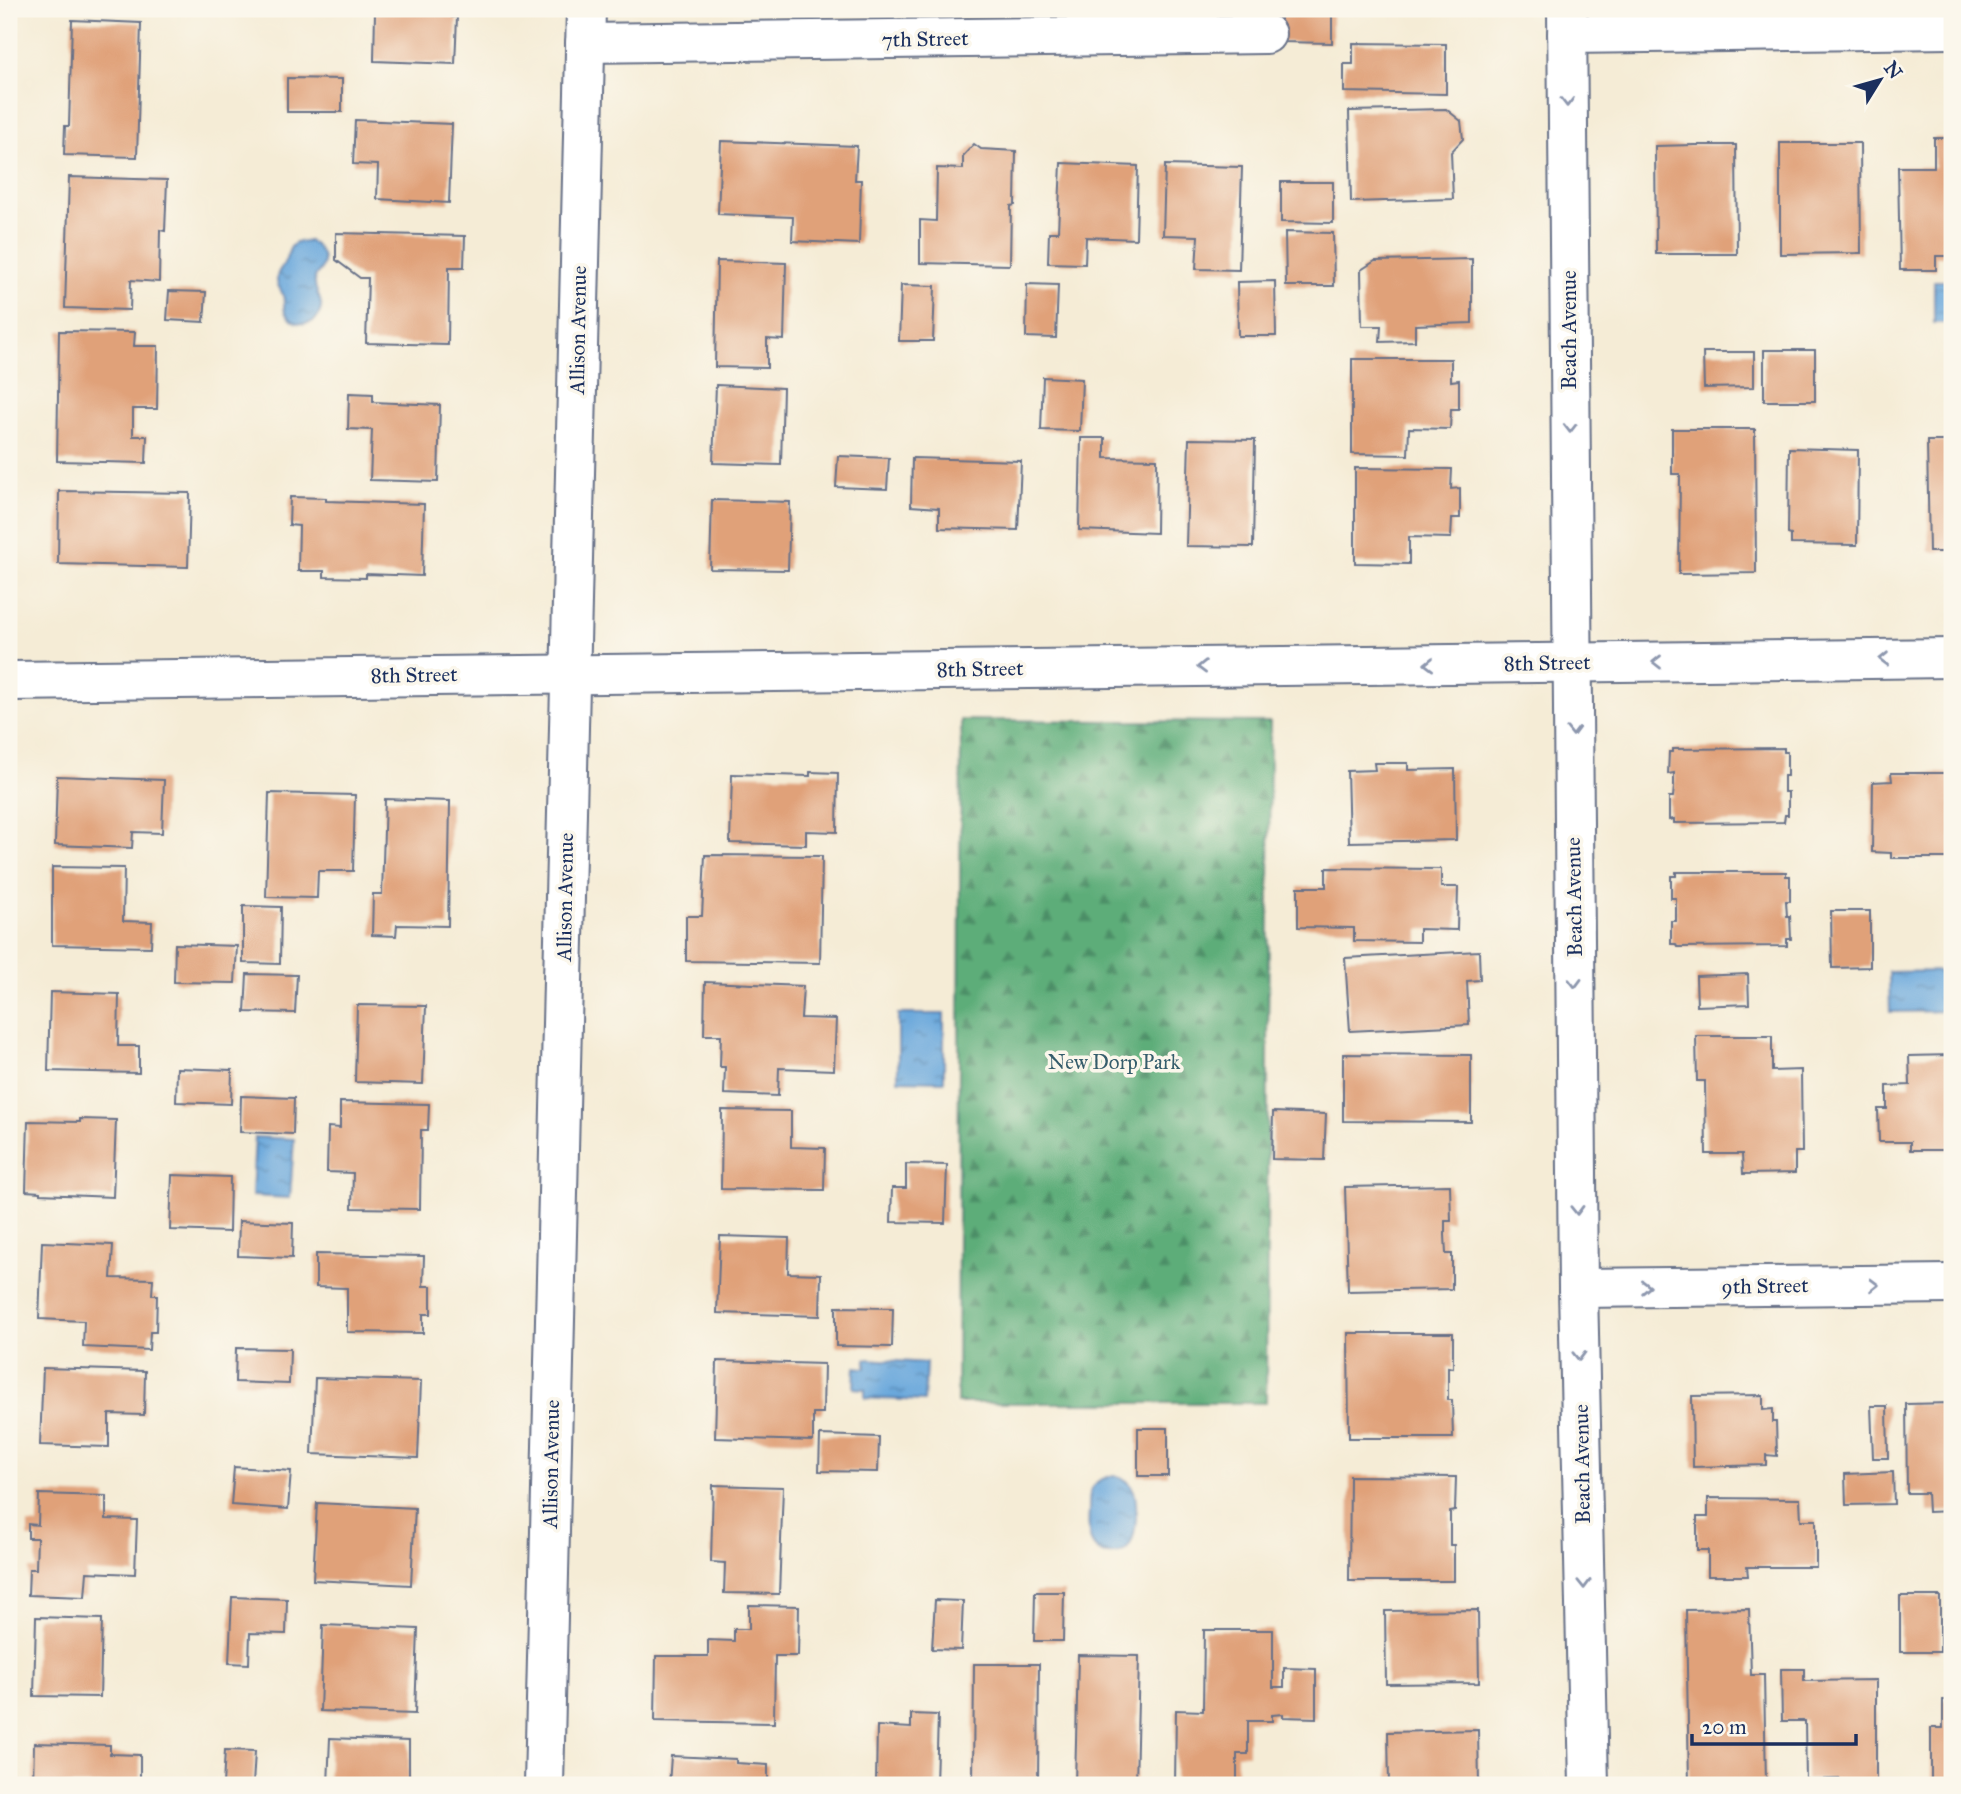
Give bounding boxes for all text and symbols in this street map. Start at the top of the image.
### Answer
street label: 7th Street [881,25,969,53]
north arrow [1846,46,1916,116]
text: N [1879,57,1907,83]
one-way arrow [1559,98,1575,108]
street label: Allison Avenue [564,265,592,396]
street label: Beach Avenue [1556,270,1582,390]
one-way arrow [1562,423,1578,433]
street label: 8th Street [1503,649,1591,677]
one-way arrow [1878,651,1889,667]
one-way arrow [1651,654,1662,669]
street label: 8th Street [936,655,1024,683]
one-way arrow [1423,656,1434,672]
one-way arrow [1196,659,1207,674]
street label: 8th Street [370,661,458,689]
one-way arrow [1565,726,1581,736]
street label: Allison Avenue [551,832,579,963]
street label: Beach Avenue [1560,837,1588,957]
one-way arrow [1567,978,1583,988]
park label: New Dorp Park [1048,1049,1181,1075]
one-way arrow [1569,1205,1585,1216]
street label: 9th Street [1721,1272,1809,1300]
one-way arrow [1869,1277,1879,1293]
one-way arrow [1641,1279,1652,1295]
one-way arrow [1572,1351,1587,1362]
street label: Allison Avenue [537,1399,565,1530]
street label: Beach Avenue [1568,1404,1596,1524]
one-way arrow [1577,1579,1592,1590]
scale bar [1692,1703,1856,1747]
text: 20 m [1702,1714,1747,1740]

